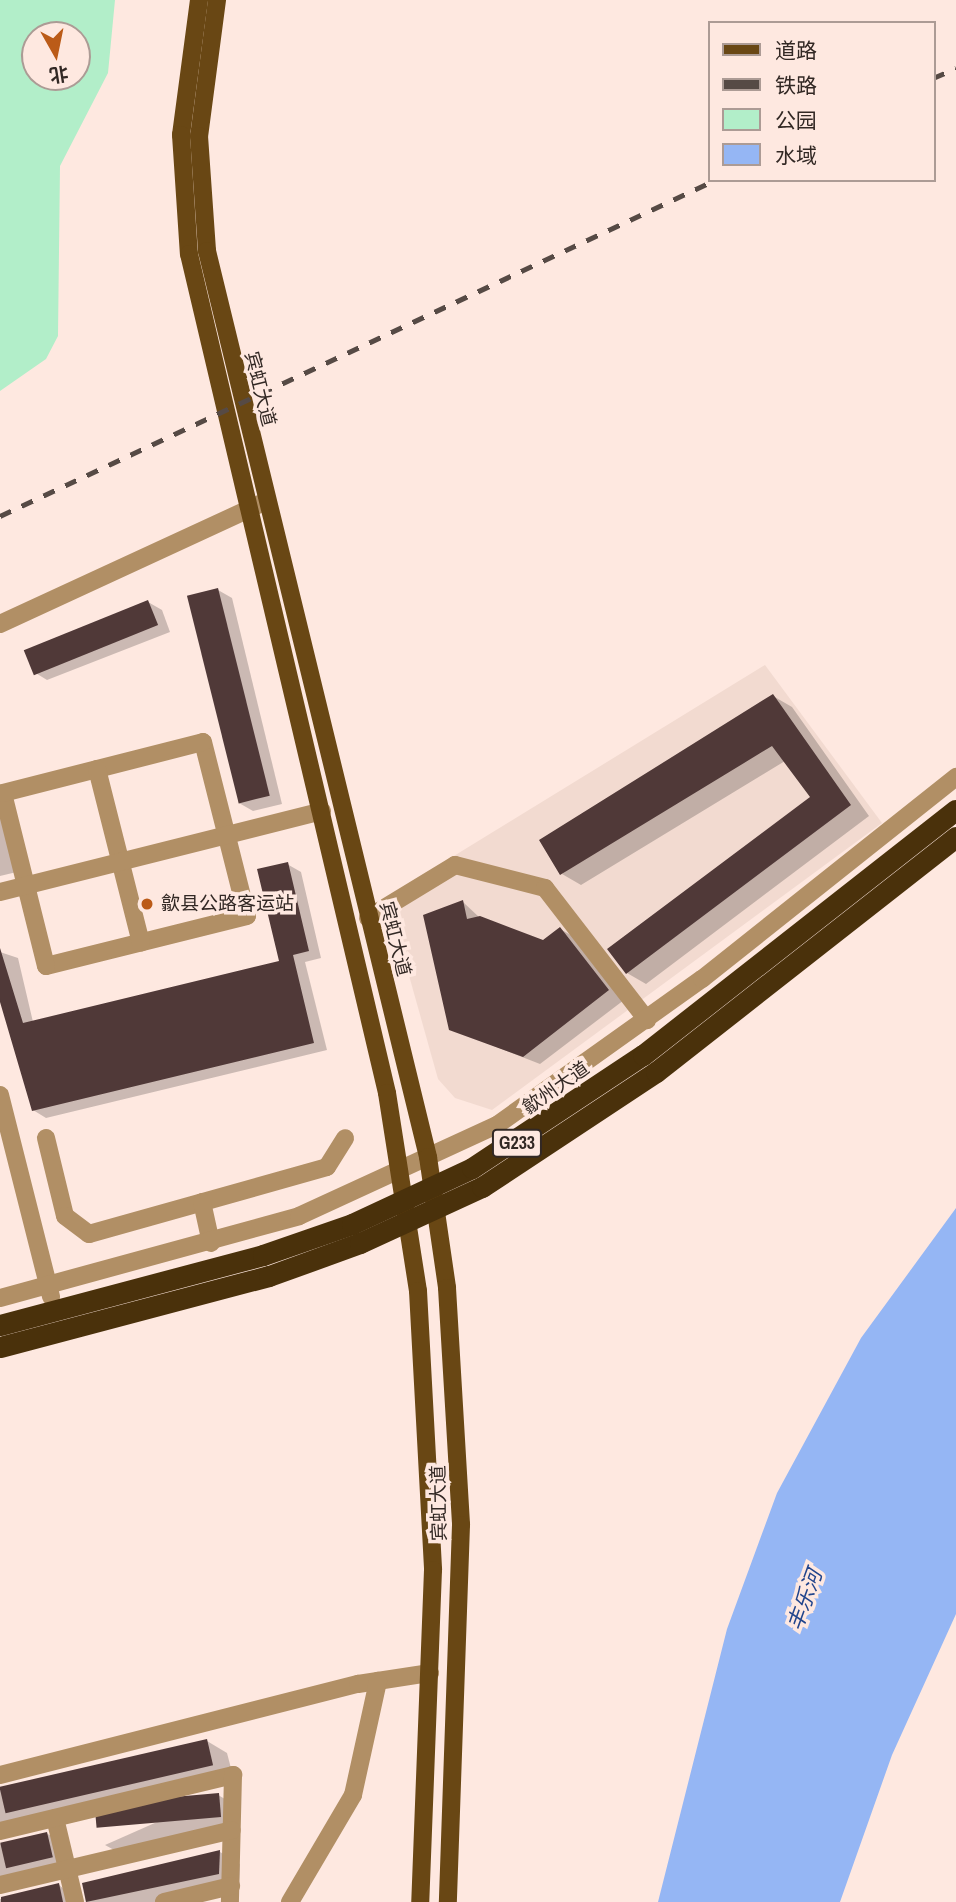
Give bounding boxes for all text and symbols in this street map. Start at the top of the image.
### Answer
north arrow [21,21,91,91]
legend [708,21,935,182]
text: 道路 [775,36,817,65]
text: 北 [48,60,70,89]
text: 铁路 [775,71,817,100]
text: 公园 [775,106,817,135]
text: 水域 [775,141,817,170]
street label: 宾虹大道 [240,349,280,429]
place label: 歙县公路客运站 [161,893,294,915]
marker: 歙县公路客运站 [139,896,155,912]
street label: 宾虹大道 [375,899,415,979]
street label: 歙州大道 [518,1057,594,1119]
road number: G233 [491,1128,543,1158]
street label: 宾虹大道 [427,1465,451,1541]
water label: 丰乐河 [782,1566,828,1634]

